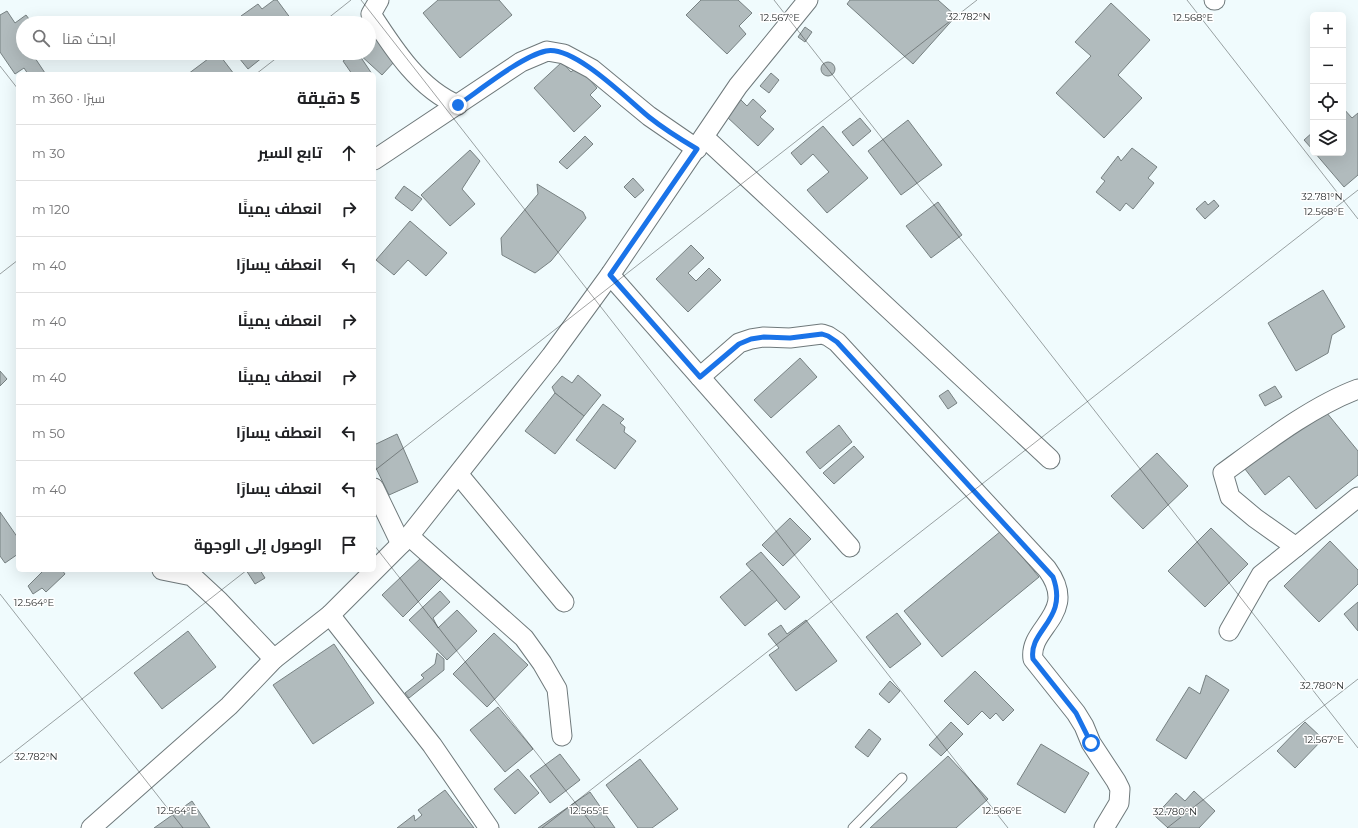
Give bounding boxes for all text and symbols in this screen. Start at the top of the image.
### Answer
text: 32.782°N [947,10,991,23]
text: 12.567°E [760,11,800,24]
text: 12.568°E [1173,11,1214,24]
map controls [1310,12,1346,156]
button: + [1310,12,1346,48]
search box [16,16,376,60]
icon: search [30,27,52,49]
text: ابحث هنا [62,29,116,48]
button: − [1310,48,1346,84]
button: locate [1310,84,1346,120]
text: 5 دقيقة [297,88,360,108]
text: سيرًا · 360 m [32,90,105,106]
route end [449,96,467,114]
button: layers [1310,120,1346,156]
icon: ahead [338,142,360,164]
text: تابع السير [258,143,322,162]
text: 30 m [32,145,65,161]
text: 32.781°N [1301,190,1343,203]
icon: right [338,198,360,220]
text: انعطف يمينًا [238,199,322,218]
text: 120 m [32,201,70,217]
text: 12.568°E [1304,205,1345,218]
icon: left [338,254,360,276]
text: انعطف يسارًا [236,255,322,274]
text: 40 m [32,257,66,273]
icon: right [338,310,360,332]
text: انعطف يمينًا [238,311,322,330]
text: 40 m [32,313,66,329]
icon: right [338,366,360,388]
text: انعطف يمينًا [238,367,322,386]
text: 40 m [32,369,66,385]
icon: left [338,422,360,444]
text: انعطف يسارًا [236,423,322,442]
text: 50 m [32,425,65,441]
icon: left [338,478,360,500]
text: انعطف يسارًا [236,479,322,498]
text: 40 m [32,481,66,497]
icon: arrive [338,534,360,556]
text: الوصول إلى الوجهة [194,535,322,554]
text: 12.564°E [14,596,55,609]
text: 32.780°N [1300,679,1344,692]
text: 12.567°E [1304,733,1344,746]
route start [1082,734,1100,752]
text: 32.782°N [14,750,58,763]
text: 12.564°E [157,804,198,817]
text: 12.565°E [569,804,609,817]
text: 12.566°E [982,804,1022,817]
text: 32.780°N [1153,805,1197,818]

